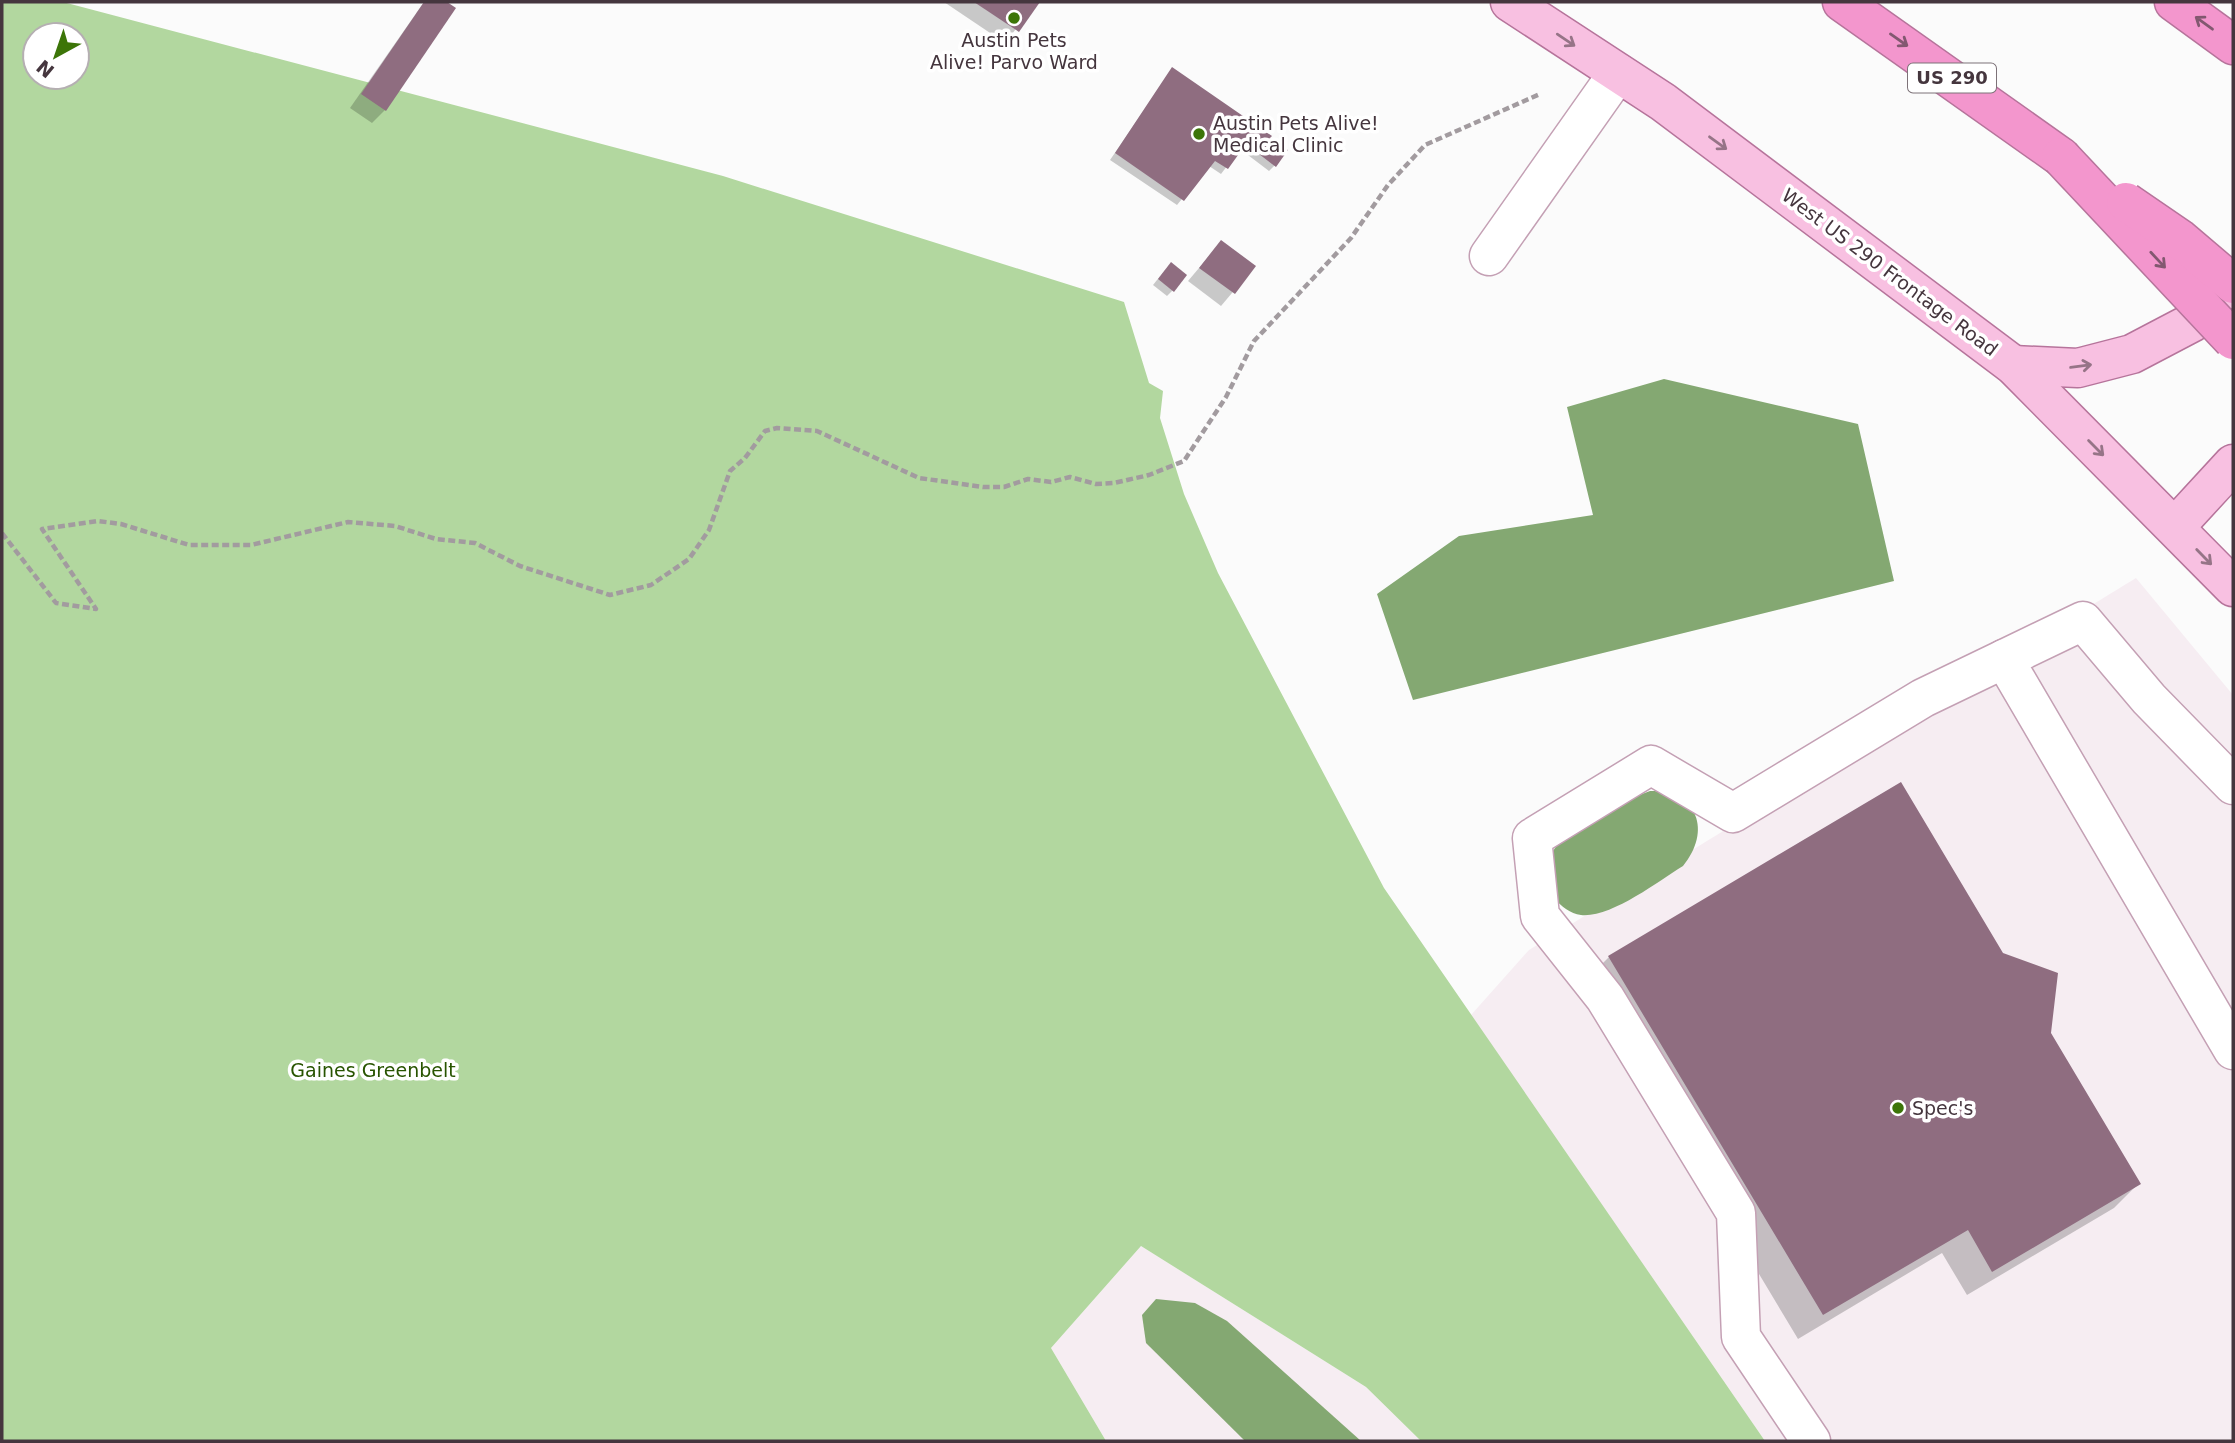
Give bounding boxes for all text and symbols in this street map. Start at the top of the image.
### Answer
marker: Austin Pets Alive! Parvo Ward [1006,10,1022,26]
one-way arrow [2195,16,2214,31]
north arrow [21,21,91,91]
place label: Austin Pets Alive! Parvo Ward [930,29,1098,73]
one-way arrow [1556,33,1575,47]
one-way arrow [1888,33,1908,47]
text: N [32,55,58,83]
road number: US 290 [1908,64,1996,92]
place label: Austin Pets Alive! Medical Clinic [1213,112,1379,156]
marker: Austin Pets Alive! Medical Clinic [1191,126,1207,142]
one-way arrow [1708,135,1727,150]
street label: West US 290 Frontage Road [1778,184,2002,360]
one-way arrow [2150,251,2167,268]
one-way arrow [2069,359,2092,372]
one-way arrow [2087,439,2104,456]
one-way arrow [2195,548,2212,565]
park label: Gaines Greenbelt [290,1059,456,1081]
place label: Spec's [1912,1097,1973,1119]
marker: Spec's [1890,1100,1906,1116]

